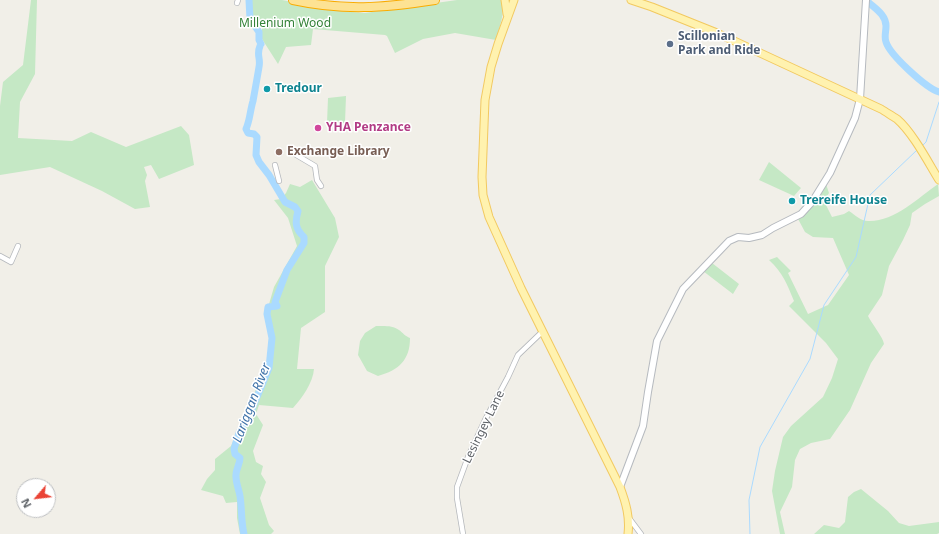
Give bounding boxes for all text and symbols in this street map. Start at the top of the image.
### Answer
park label: Millenium Wood [239,17,331,31]
place label: Scillonian Park and Ride [678,30,760,58]
marker: Scillonian Park and Ride [665,39,675,49]
place label: Tredour [275,82,322,96]
marker: Tredour [262,84,272,94]
place label: YHA Penzance [326,121,411,135]
marker: YHA Penzance [313,123,323,133]
place label: Exchange Library [287,145,390,159]
marker: Exchange Library [274,147,284,157]
place label: Trereife House [800,194,887,208]
marker: Trereife House [787,196,797,206]
water label: Lariggan River [230,361,274,445]
street label: Lesingey Lane [460,388,508,466]
north arrow [16,478,56,518]
text: N [17,496,35,511]

